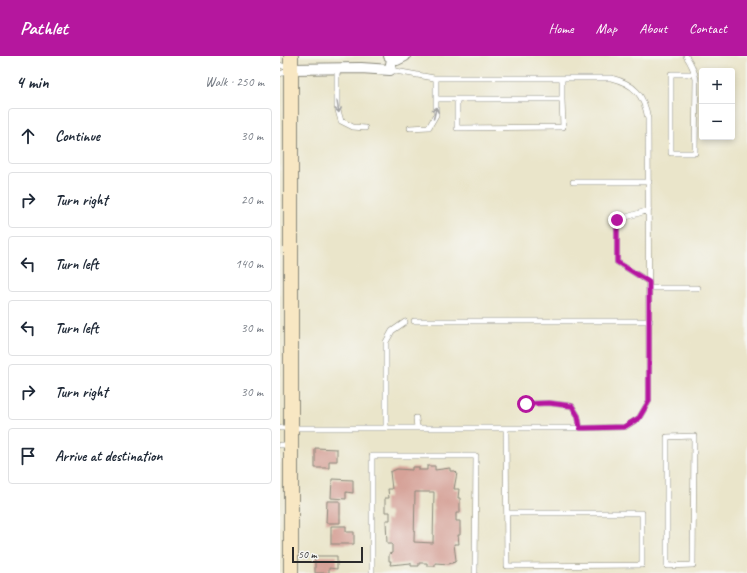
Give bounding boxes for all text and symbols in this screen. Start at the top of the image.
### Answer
text: Pathlet [20,16,68,40]
text: Home [548,20,574,37]
text: Map [596,20,617,37]
text: About [639,20,667,37]
text: Contact [689,20,727,37]
map controls [699,68,735,140]
button: + [699,68,735,104]
text: 4 min [16,72,49,93]
text: Walk · 250 m [205,74,264,90]
one-way arrow [334,101,342,114]
button: − [699,104,735,140]
one-way arrow [432,106,440,119]
icon: ahead [17,125,39,147]
text: Continue [55,127,100,146]
text: 30 m [241,128,263,144]
icon: right [17,189,39,211]
text: Turn right [55,191,108,210]
text: 20 m [241,192,263,208]
route end [608,211,626,229]
icon: left [17,253,39,275]
text: Turn left [55,255,98,274]
text: 140 m [235,256,263,272]
icon: left [17,317,39,339]
text: Turn left [55,319,98,338]
text: 30 m [241,320,263,336]
icon: right [17,381,39,403]
text: Turn right [55,383,108,402]
text: 30 m [241,384,263,400]
route start [517,395,535,413]
icon: arrive [17,445,39,467]
text: Arrive at destination [55,447,162,466]
scale bar [292,545,363,564]
text: 50 m [298,547,317,561]

